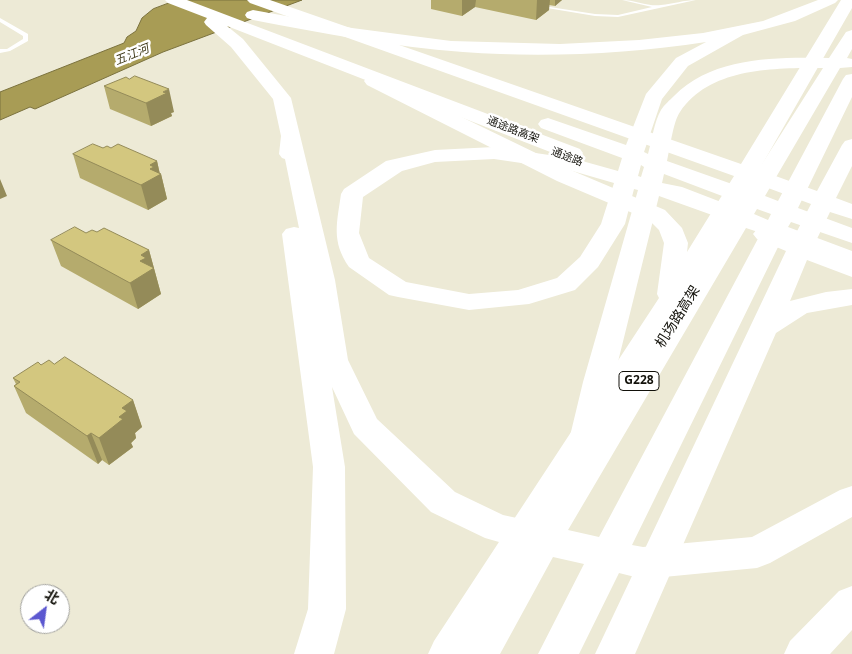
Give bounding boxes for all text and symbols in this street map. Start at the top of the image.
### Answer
water label: 五江河 [113,42,151,68]
street label: 通途路高架 [485,114,541,146]
street label: 通途路 [549,145,585,169]
street label: 机场路高架 [652,283,704,351]
road number: G228 [619,372,659,391]
north arrow [20,584,70,634]
text: 北 [41,585,63,608]

